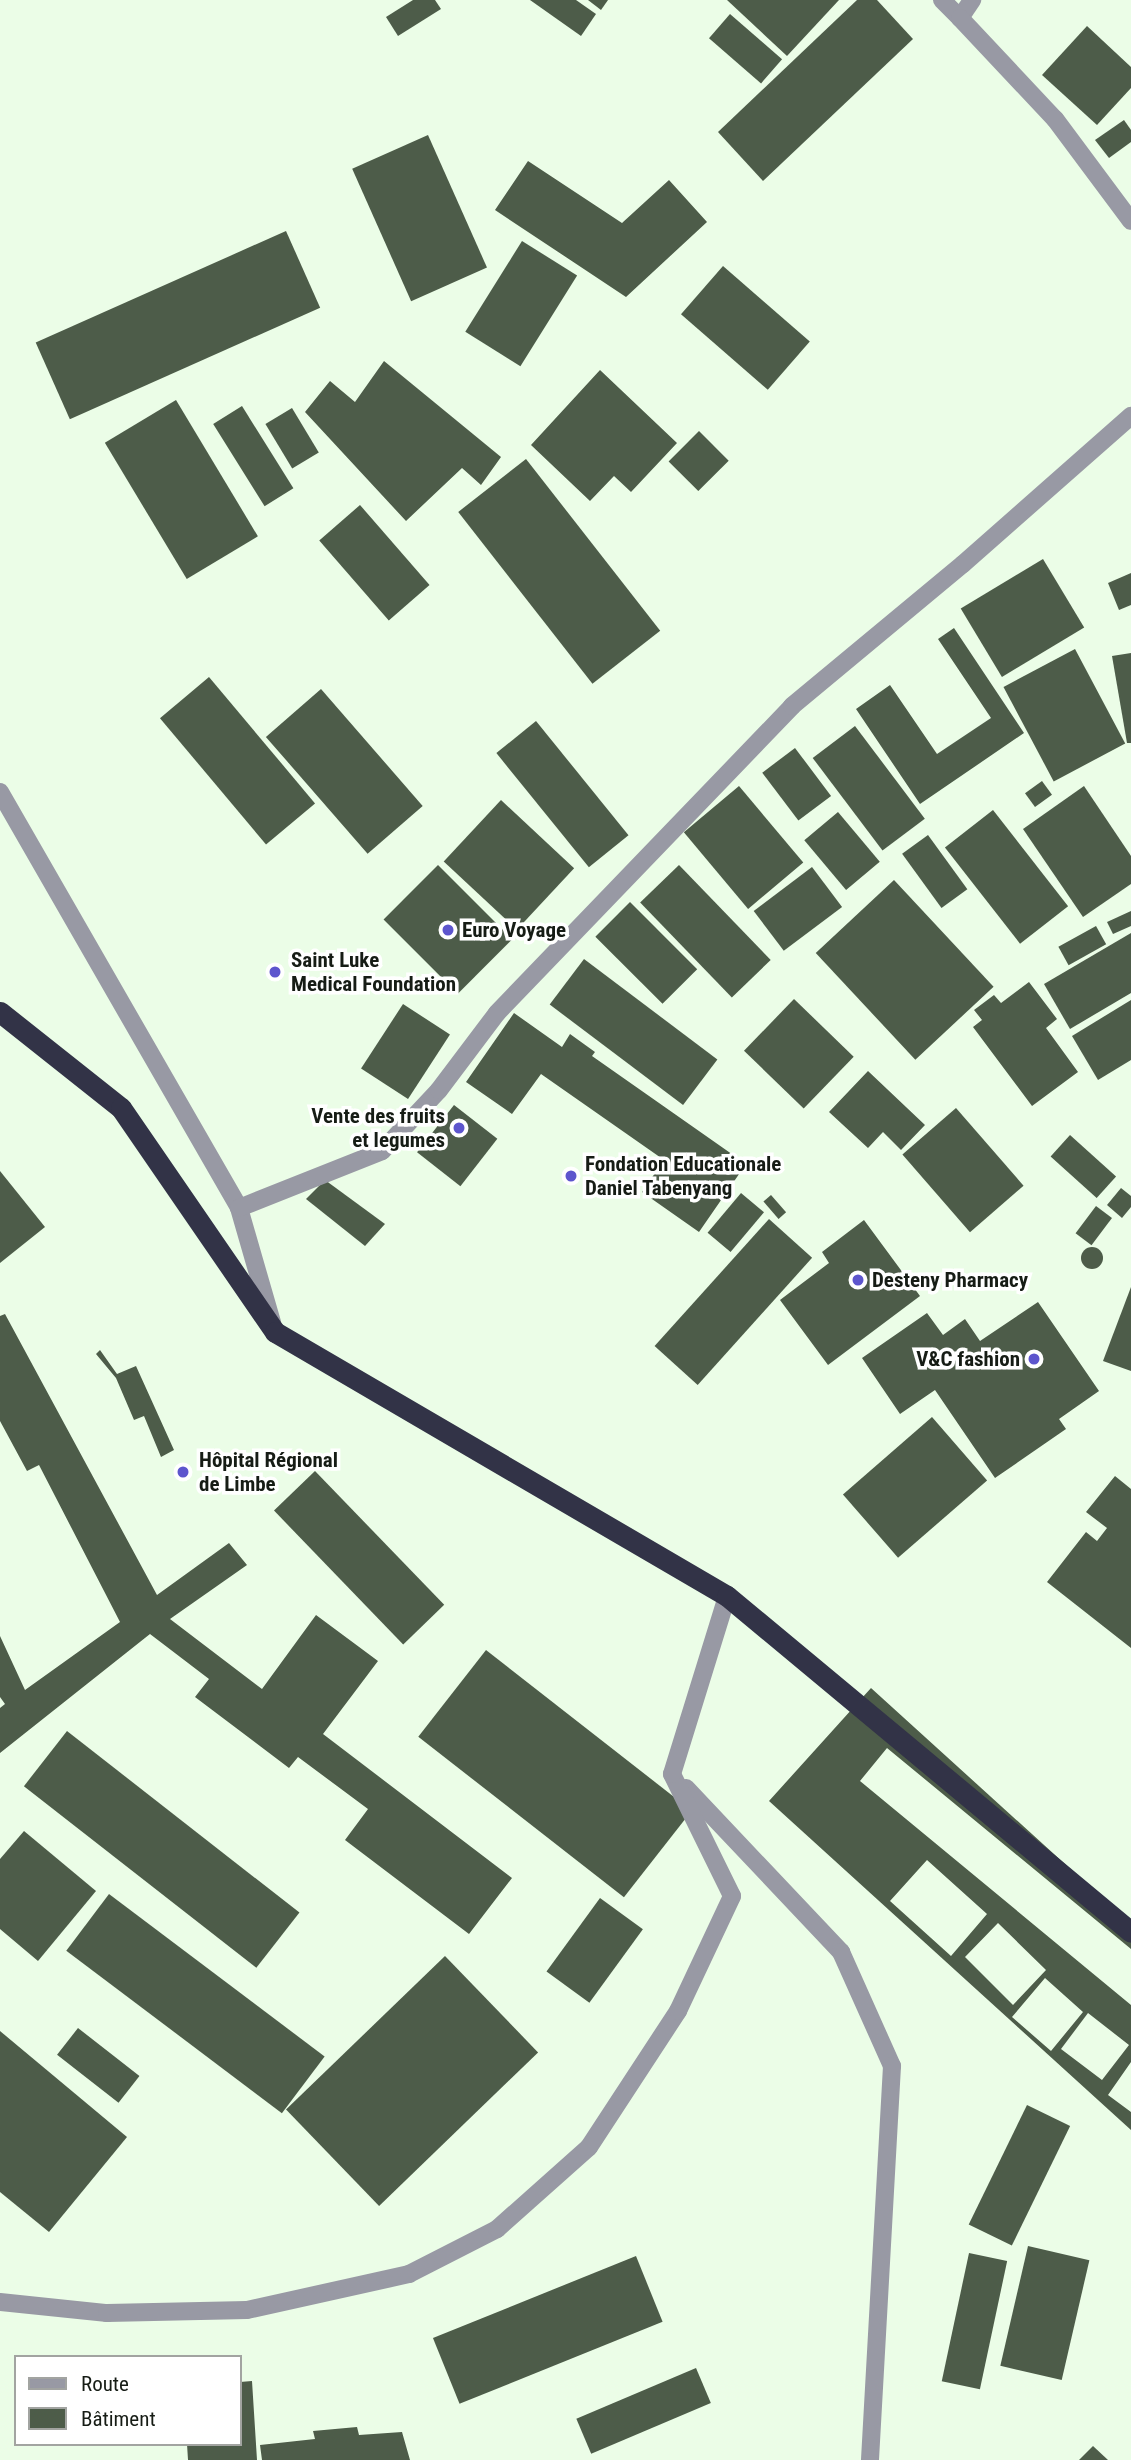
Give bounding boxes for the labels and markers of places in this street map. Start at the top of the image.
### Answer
place label: Euro Voyage [462,917,566,943]
marker: Euro Voyage [440,922,456,938]
place label: Saint Luke Medical Foundation [291,947,456,997]
marker: Saint Luke Medical Foundation [265,962,285,982]
place label: Vente des fruits et legumes [311,1103,445,1153]
marker: Vente des fruits et legumes [451,1120,467,1136]
place label: Fondation Educationale Daniel Tabenyang [585,1151,781,1201]
marker: Fondation Educationale Daniel Tabenyang [563,1168,579,1184]
place label: Desteny Pharmacy [872,1267,1028,1293]
marker: Desteny Pharmacy [850,1272,866,1288]
place label: V&C fashion [916,1346,1020,1372]
marker: V&C fashion [1026,1351,1042,1367]
place label: Hôpital Régional de Limbe [199,1447,338,1497]
marker: Hôpital Régional de Limbe [173,1462,193,1482]

